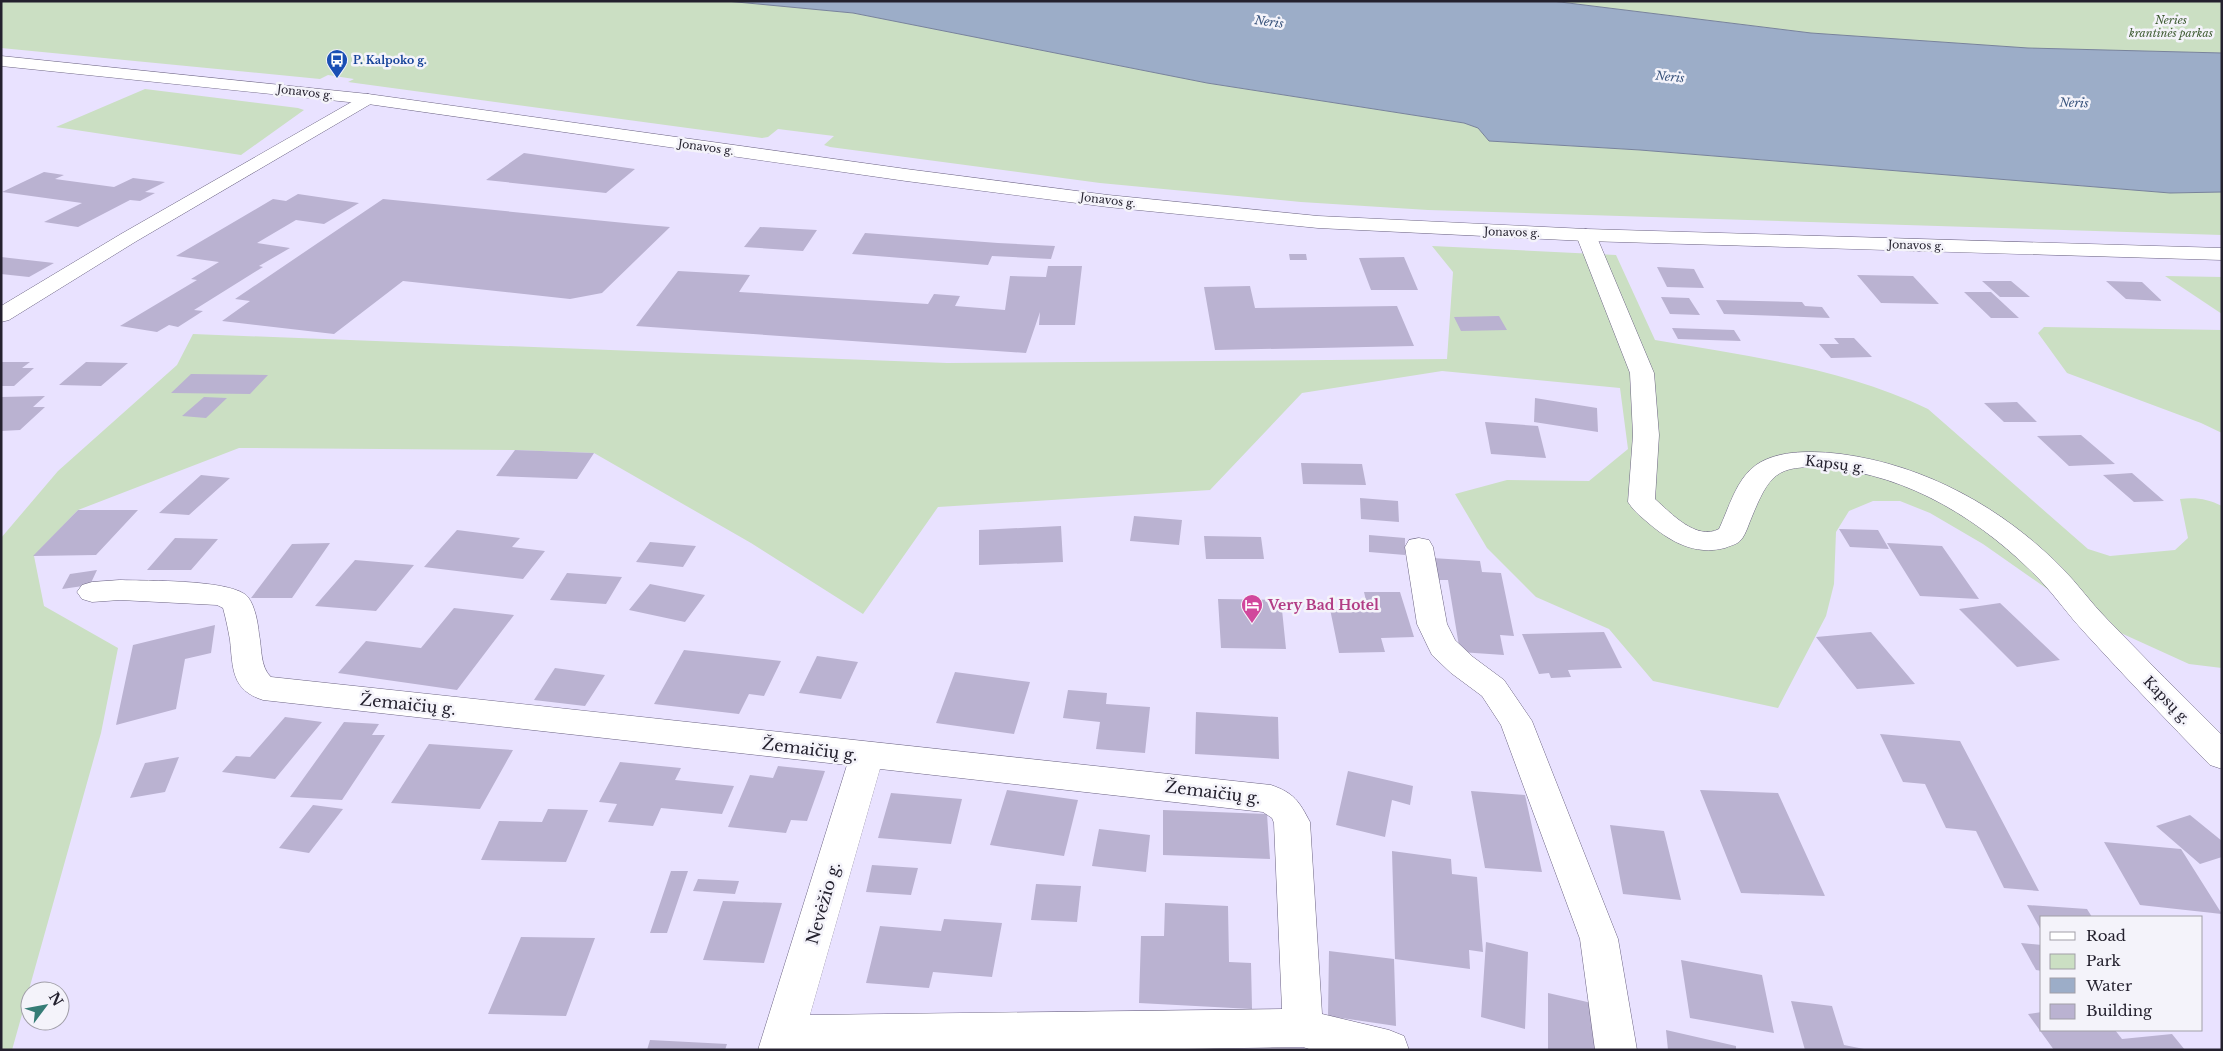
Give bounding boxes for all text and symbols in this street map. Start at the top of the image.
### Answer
water label: Neris [1253,12,1285,31]
park label: Neries krantinės parkas [2128,13,2213,40]
bus stop icon: P. Kalpoko g. [325,48,349,79]
place label: P. Kalpoko g. [353,53,427,67]
water label: Neris [1654,67,1686,86]
street label: Jonavos g. [274,81,334,102]
water label: Neris [2058,94,2089,111]
street label: Jonavos g. [675,136,735,158]
street label: Jonavos g. [1077,189,1137,210]
street label: Jonavos g. [1482,224,1540,240]
street label: Jonavos g. [1886,237,1944,253]
street label: Kapsų g. [1804,451,1866,477]
hotel icon: Very Bad Hotel [1240,593,1264,624]
place label: Very Bad Hotel [1267,596,1379,614]
street label: Kapsų g. [2140,672,2194,728]
street label: Žemaičių g. [359,689,457,719]
street label: Žemaičių g. [761,733,859,765]
street label: Žemaičių g. [1164,776,1262,808]
street label: Nevėžio g. [802,860,844,946]
legend [2040,916,2203,1031]
text: Road [2086,926,2126,945]
text: Park [2086,951,2122,970]
text: Water [2085,976,2133,995]
north arrow [20,981,70,1031]
text: N [45,989,67,1009]
text: Building [2086,1001,2153,1020]

